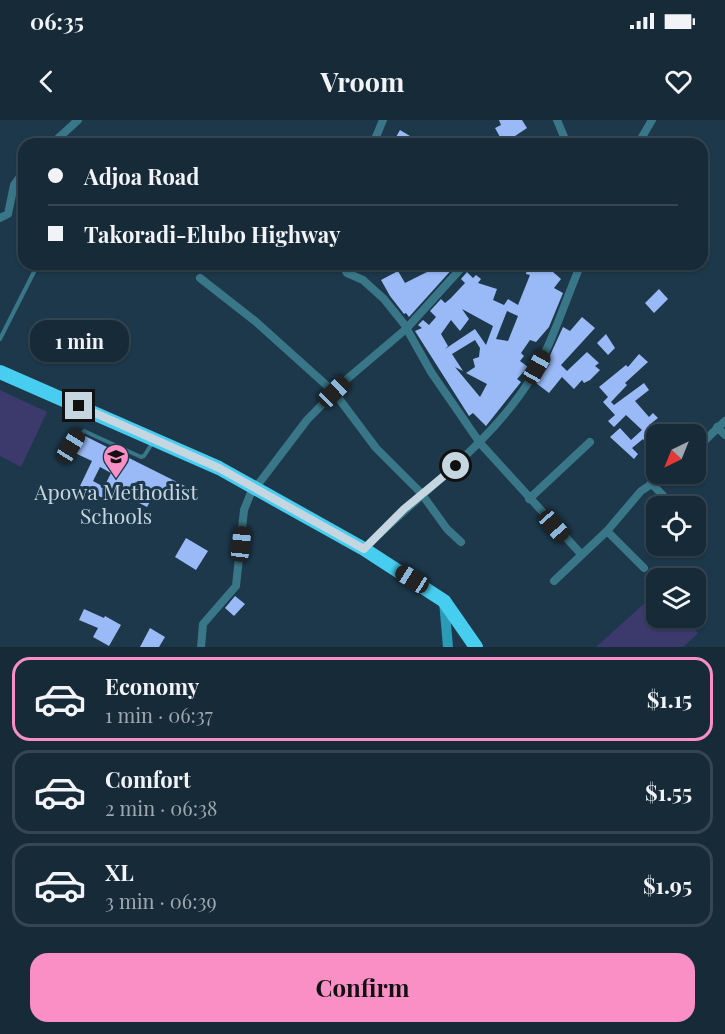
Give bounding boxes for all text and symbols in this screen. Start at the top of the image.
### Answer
text: 06:35 [30,6,84,36]
text: Vroom [320,63,405,99]
icon: back [30,65,63,98]
icon: heart [662,65,695,98]
text: Adjoa Road [84,161,199,191]
text: Takoradi-Elubo Highway [84,219,340,249]
callout: 1 min [29,319,128,361]
text: 1 min [55,327,104,354]
car [520,347,554,387]
car [315,373,353,411]
route end [65,392,92,419]
north arrow [646,424,706,484]
map controls [646,424,706,628]
car [54,426,88,466]
school or university icon: Apowa Methodist Schools [101,442,131,480]
route start [442,452,469,479]
place label: Apowa Methodist Schools [33,477,198,529]
button: locate [646,496,706,556]
car [535,507,573,545]
car [230,525,252,563]
car [392,562,432,596]
button: layers [646,568,706,628]
text: Economy [105,671,199,701]
icon: car [33,672,87,726]
text: $1.15 [647,684,692,714]
text: 1 min · 06:37 [105,701,213,728]
text: Comfort [105,764,191,794]
icon: car [33,765,87,819]
text: $1.55 [645,777,692,807]
text: 2 min · 06:38 [105,794,217,821]
text: XL [105,857,134,887]
icon: car [33,858,87,912]
text: $1.95 [643,870,692,900]
text: 3 min · 06:39 [105,887,217,914]
button: Confirm [30,953,695,1022]

